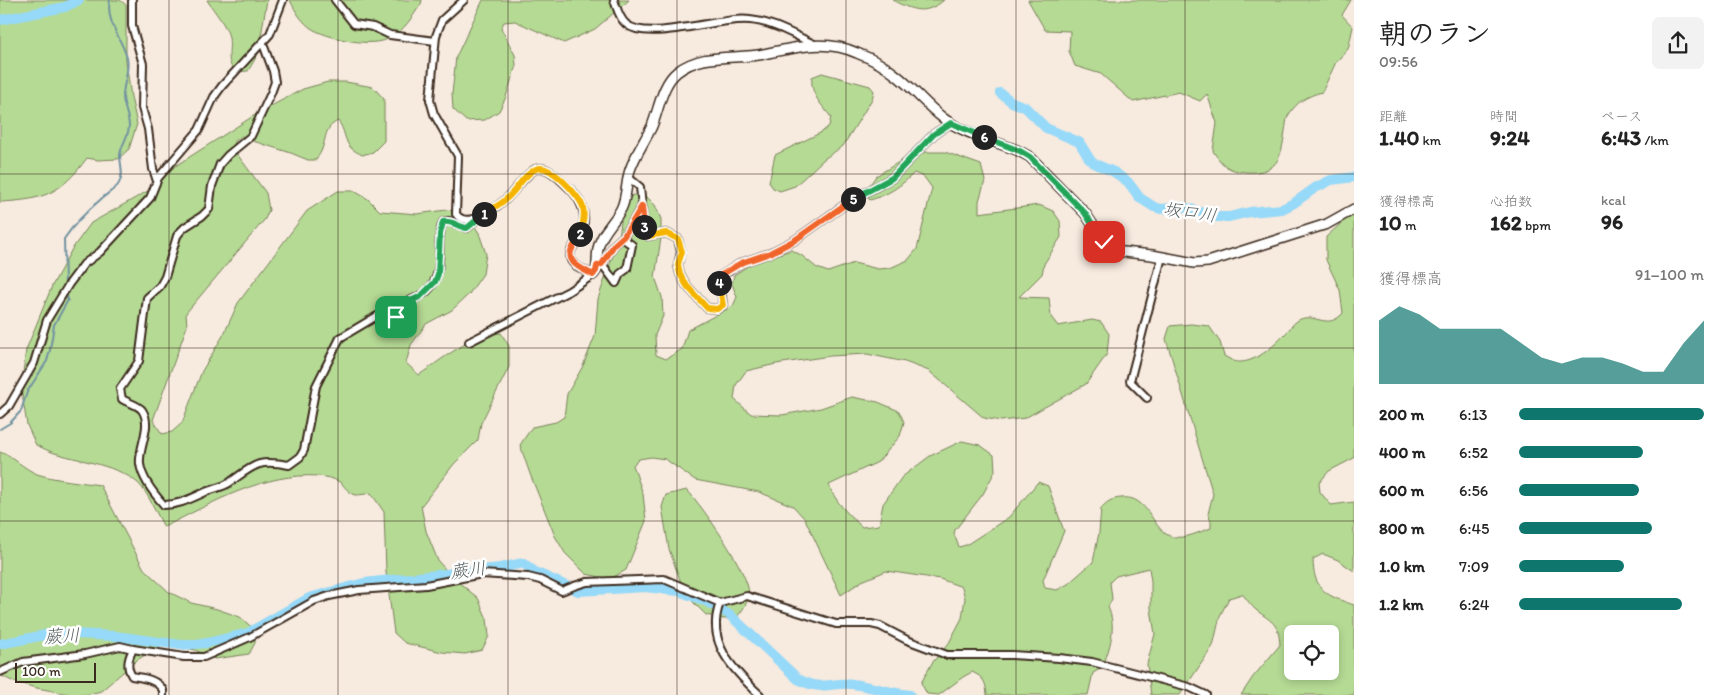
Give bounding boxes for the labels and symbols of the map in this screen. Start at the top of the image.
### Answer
pin: 6 [972,124,996,150]
pin: 5 [840,186,866,212]
water label: 坂口川 [1162,197,1218,227]
pin: 1 [472,202,496,226]
pin: 3 [632,214,656,240]
pin [1083,221,1125,263]
pin: 2 [568,222,592,246]
pin: 4 [706,270,732,296]
pin [375,296,417,338]
water label: 蕨川 [449,557,487,583]
water label: 蕨川 [43,624,81,648]
scale bar [15,660,96,683]

